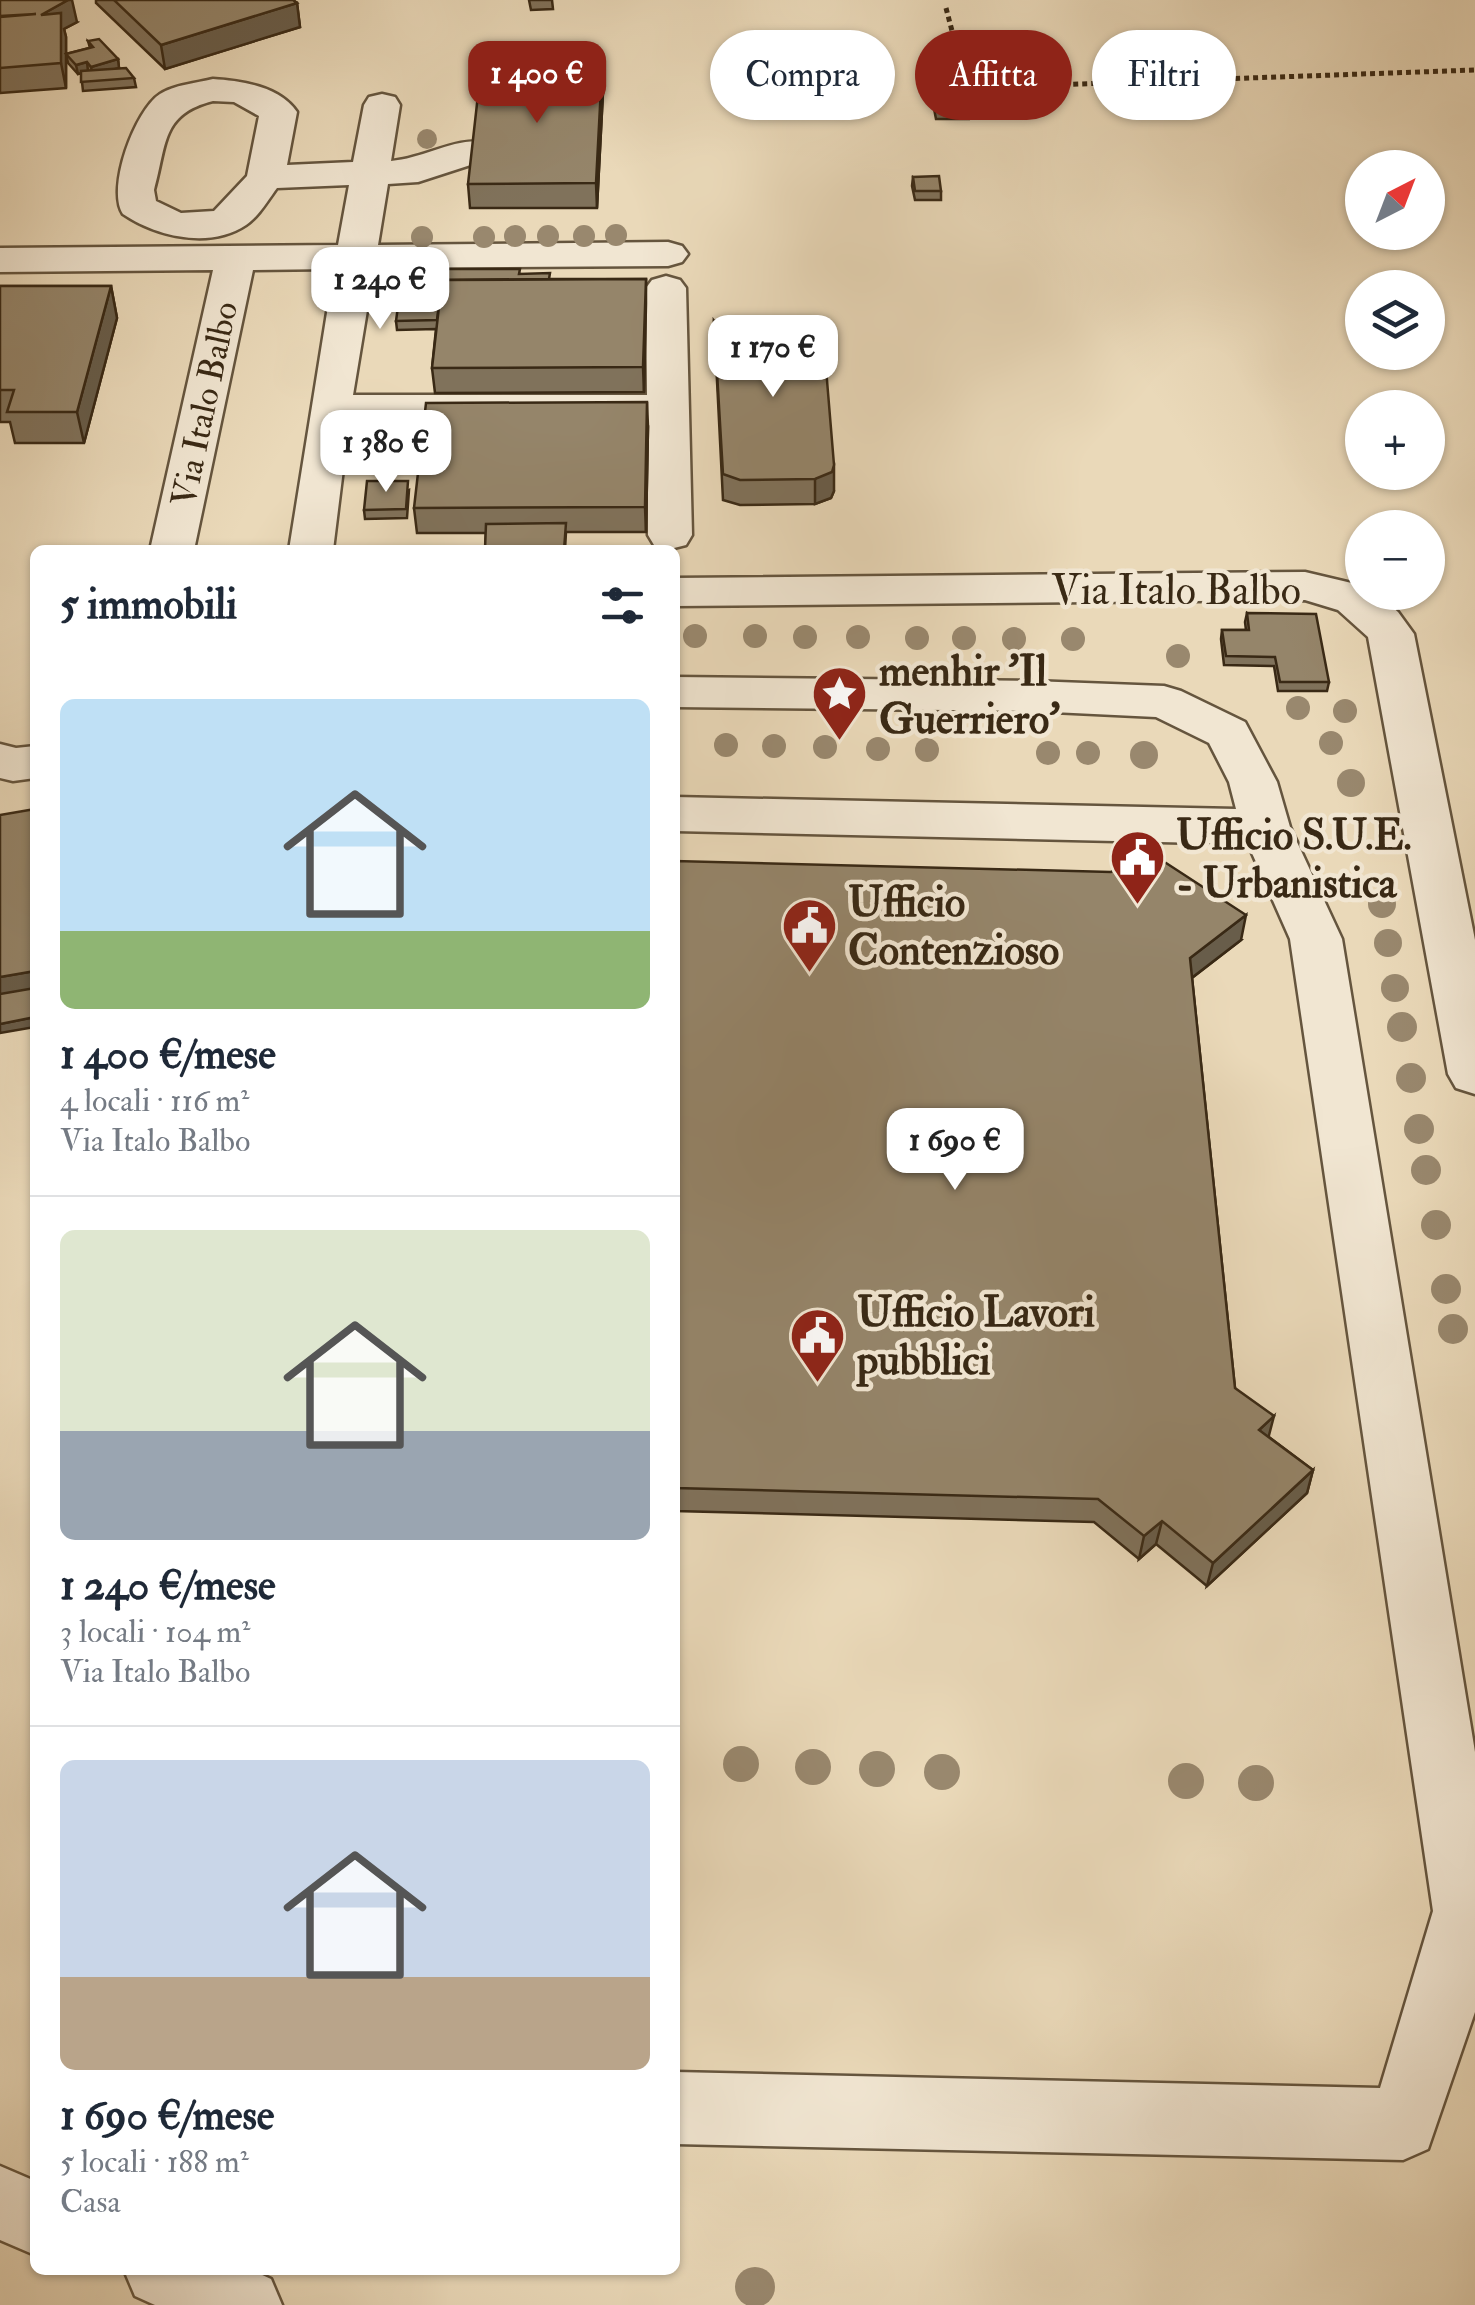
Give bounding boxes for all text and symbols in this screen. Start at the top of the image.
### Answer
chip: Compra [710,30,895,120]
chip: Affitta [915,30,1072,120]
chip: Filtri [1092,30,1236,120]
pin: 1 400 € [445,41,629,126]
text: 1 400 € [490,53,584,93]
north arrow [1345,150,1445,250]
map controls [1345,150,1445,610]
pin: 1 240 € [288,247,472,332]
text: 1 240 € [333,259,427,299]
button: layers [1345,270,1445,370]
street label: Via Italo Balbo [162,298,248,511]
pin: 1 170 € [681,315,865,400]
text: 1 170 € [730,327,816,367]
button: + [1345,390,1445,490]
pin: 1 380 € [294,410,478,495]
text: 1 380 € [342,422,430,462]
button: − [1345,510,1445,610]
street label: Via Italo Balbo [1051,565,1301,617]
icon: filters [595,578,650,633]
text: 5 immobili [60,579,237,631]
place label: menhir 'Il Guerriero' [879,646,1060,746]
place icon: menhir 'Il Guerriero' [810,664,870,743]
icon: home [265,764,445,944]
place label: Ufficio S.U.E. - Urbanistica [1176,810,1412,910]
public building icon: Ufficio S.U.E. - Urbanistica [1107,828,1167,907]
place label: Ufficio Contenzioso [848,877,1059,977]
public building icon: Ufficio Contenzioso [779,895,839,974]
text: 1 400 €/mese [60,1029,276,1081]
text: 4 locali · 116 m² [60,1081,249,1121]
pin: 1 690 € [863,1108,1047,1193]
text: 1 690 € [909,1120,1001,1160]
text: Via Italo Balbo [60,1121,250,1161]
place label: Ufficio Lavori pubblici [856,1287,1095,1387]
icon: home [265,1295,445,1475]
public building icon: Ufficio Lavori pubblici [788,1305,848,1384]
text: 1 240 €/mese [60,1560,276,1612]
text: 3 locali · 104 m² [60,1612,250,1652]
text: Via Italo Balbo [60,1652,250,1692]
icon: home [265,1825,445,2005]
text: 1 690 €/mese [60,2090,274,2142]
text: 5 locali · 188 m² [60,2142,249,2182]
text: Casa [60,2182,121,2222]

